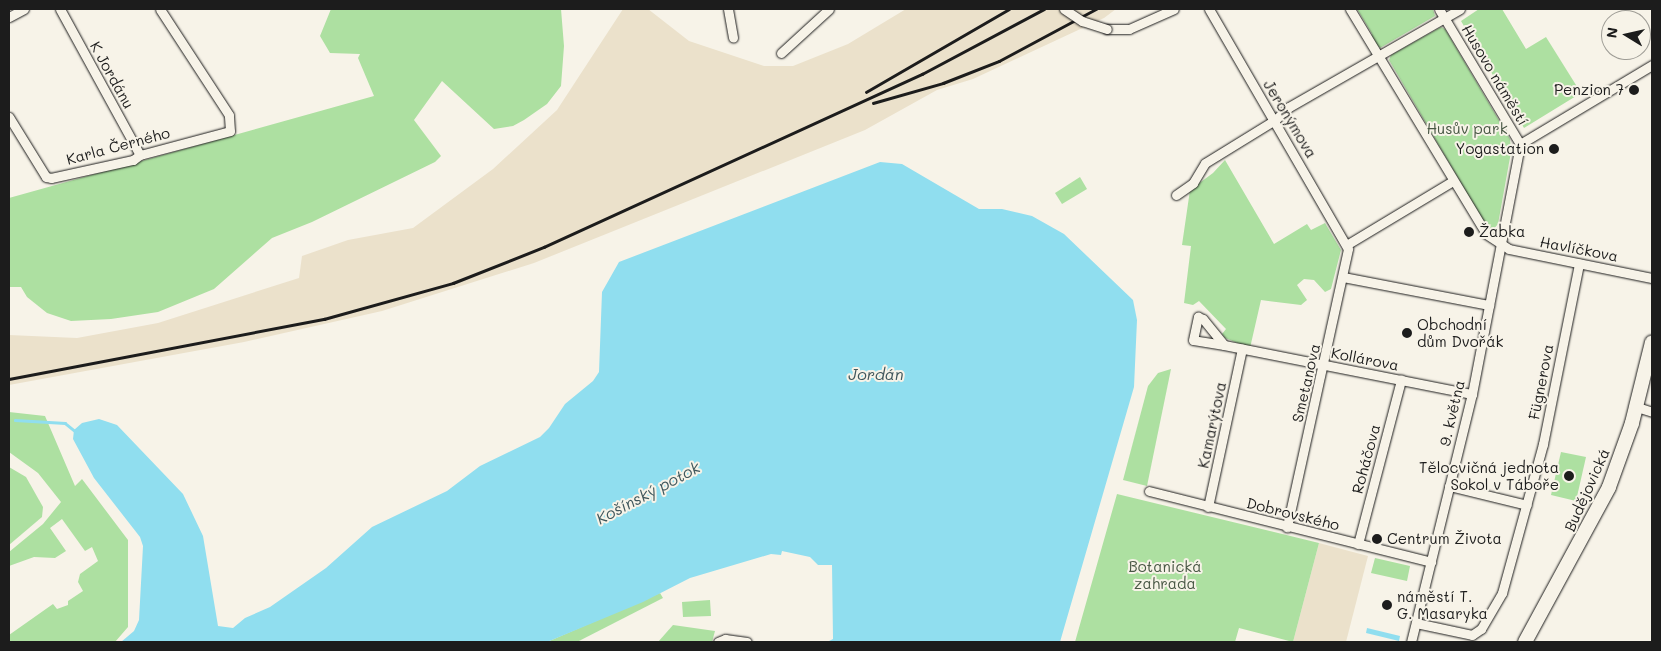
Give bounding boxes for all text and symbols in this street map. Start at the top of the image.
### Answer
north arrow [1601,10,1651,60]
street label: Husovo náměstí [1458,21,1532,129]
text: N [1601,26,1622,39]
street label: K Jordánu [86,38,138,112]
street label: Jeronýmova [1260,77,1320,161]
place label: Penzion 7 [1554,81,1624,99]
marker: Penzion 7 [1628,84,1640,96]
park label: Husův park [1426,120,1508,138]
street label: Karla Černého [64,124,172,168]
place label: Yogastation [1456,140,1544,158]
marker: Yogastation [1548,143,1560,155]
place label: Žabka [1479,223,1525,241]
marker: Žabka [1463,226,1475,238]
street label: Havlíčkova [1538,233,1620,265]
place label: Obchodní dům Dvořák [1417,315,1503,350]
marker: Obchodní dům Dvořák [1401,327,1413,339]
street label: Smetanova [1288,342,1324,424]
street label: Fügnerova [1525,343,1557,421]
street label: Kollárova [1330,344,1400,374]
water label: Jordán [848,364,904,384]
street label: 9. května [1436,378,1468,448]
street label: Kamarýtova [1194,380,1230,470]
street label: Roháčova [1348,422,1384,496]
street label: Budějovická [1561,446,1613,534]
water label: Košínský potok [593,458,703,528]
place label: Tělocvičná jednota Sokol v Táboře [1419,458,1559,493]
marker: Tělocvičná jednota Sokol v Táboře [1563,470,1575,482]
street label: Dobrovského [1245,494,1341,534]
place label: Centrum Života [1387,530,1502,548]
marker: Centrum Života [1371,533,1383,545]
park label: Botanická zahrada [1128,557,1202,592]
place label: náměstí T. G. Masaryka [1397,587,1488,622]
marker: náměstí T. G. Masaryka [1381,599,1393,611]

